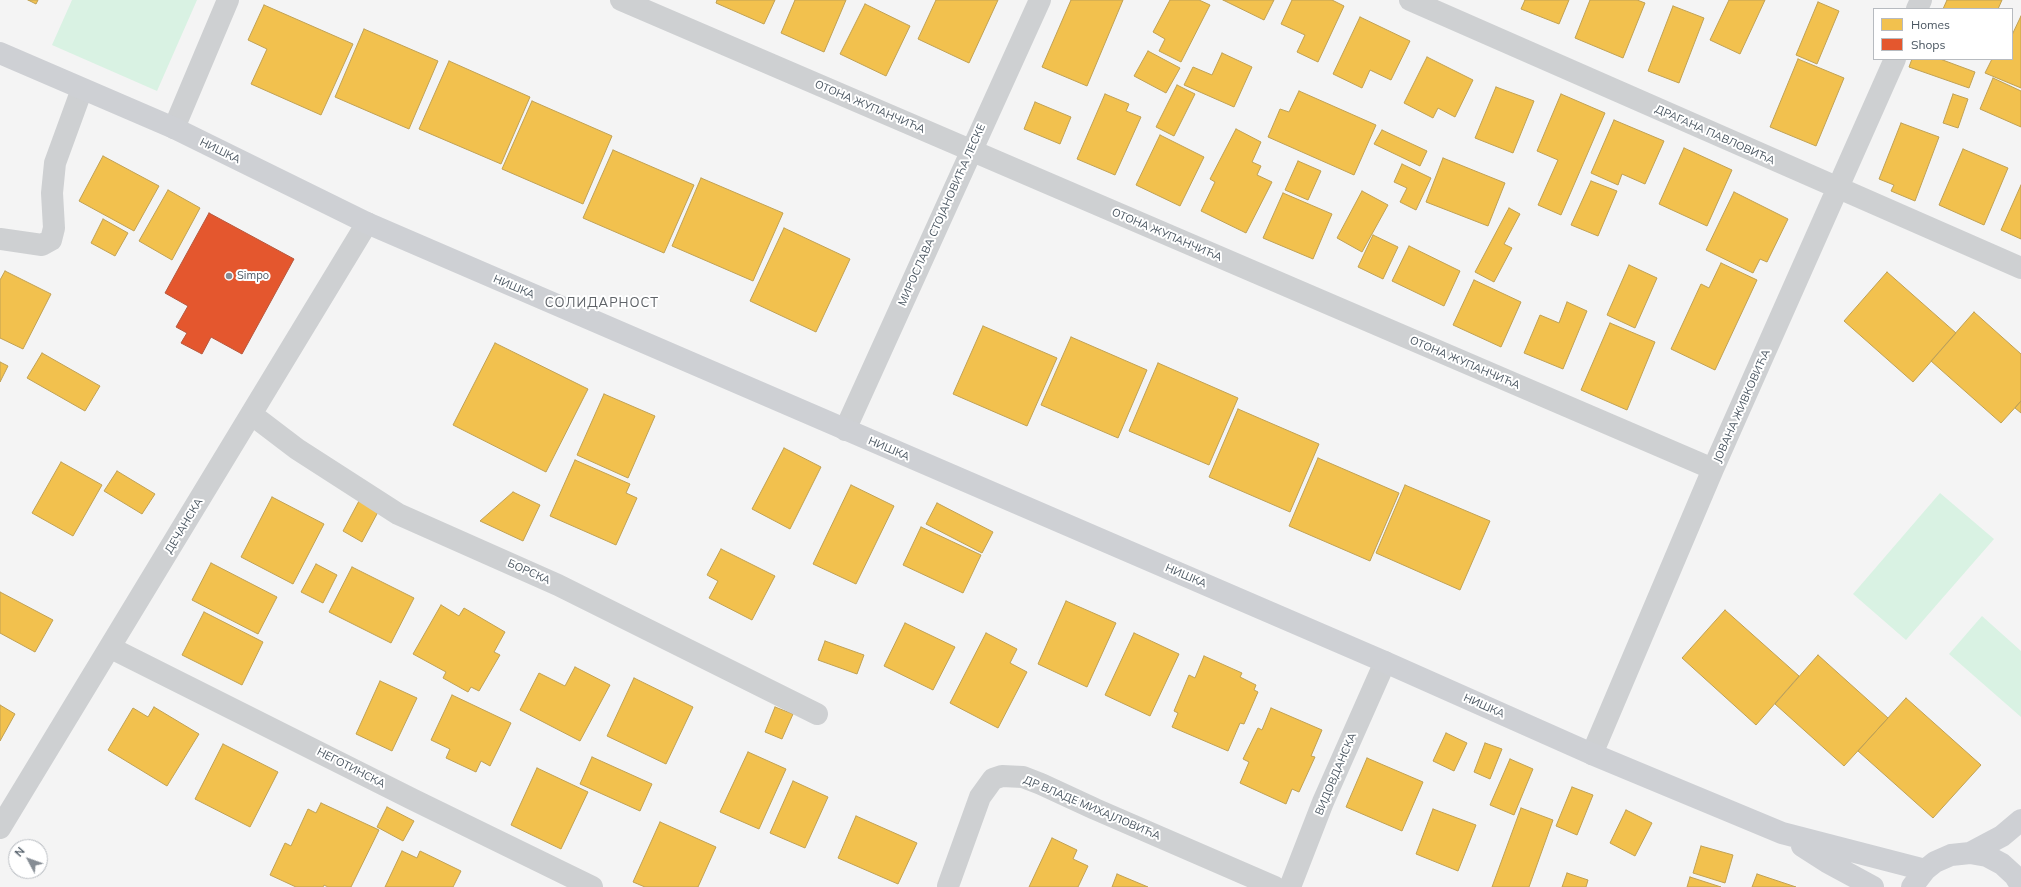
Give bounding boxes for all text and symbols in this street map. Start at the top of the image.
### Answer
legend [1873,8,2013,60]
text: Homes [1911,17,1950,32]
text: Shops [1911,37,1946,52]
street label: ОТОНА ЖУПАНЧИЋА [813,78,927,136]
street label: ДРАГАНА ПАВЛОВИЋА [1653,103,1777,167]
street label: МИРОСЛАВА СТОЈАНОВИЋА ЛЕСКЕ [896,122,988,308]
street label: НИШКА [197,135,243,167]
street label: ОТОНА ЖУПАНЧИЋА [1110,206,1224,264]
place label: Simpo [237,269,269,283]
marker: Simpo [224,271,234,281]
street label: НИШКА [491,272,537,302]
district label: СОЛИДАРНОСТ [545,295,659,311]
street label: ОТОНА ЖУПАНЧИЋА [1408,334,1522,392]
street label: ЈОВАНА ЖИВКОВИЋА [1711,347,1773,465]
street label: НИШКА [866,434,912,464]
street label: ДЕЧАНСКА [162,496,206,556]
street label: БОРСКА [505,557,553,587]
street label: НИШКА [1163,561,1209,591]
street label: НИШКА [1461,691,1507,721]
street label: ВИДОВДАНСКА [1313,731,1359,817]
street label: НЕГОТИНСКА [315,745,387,791]
street label: ДР ВЛАДЕ МИХАЈЛОВИЋА [1021,773,1163,843]
north arrow [8,839,48,879]
text: N [12,844,28,860]

